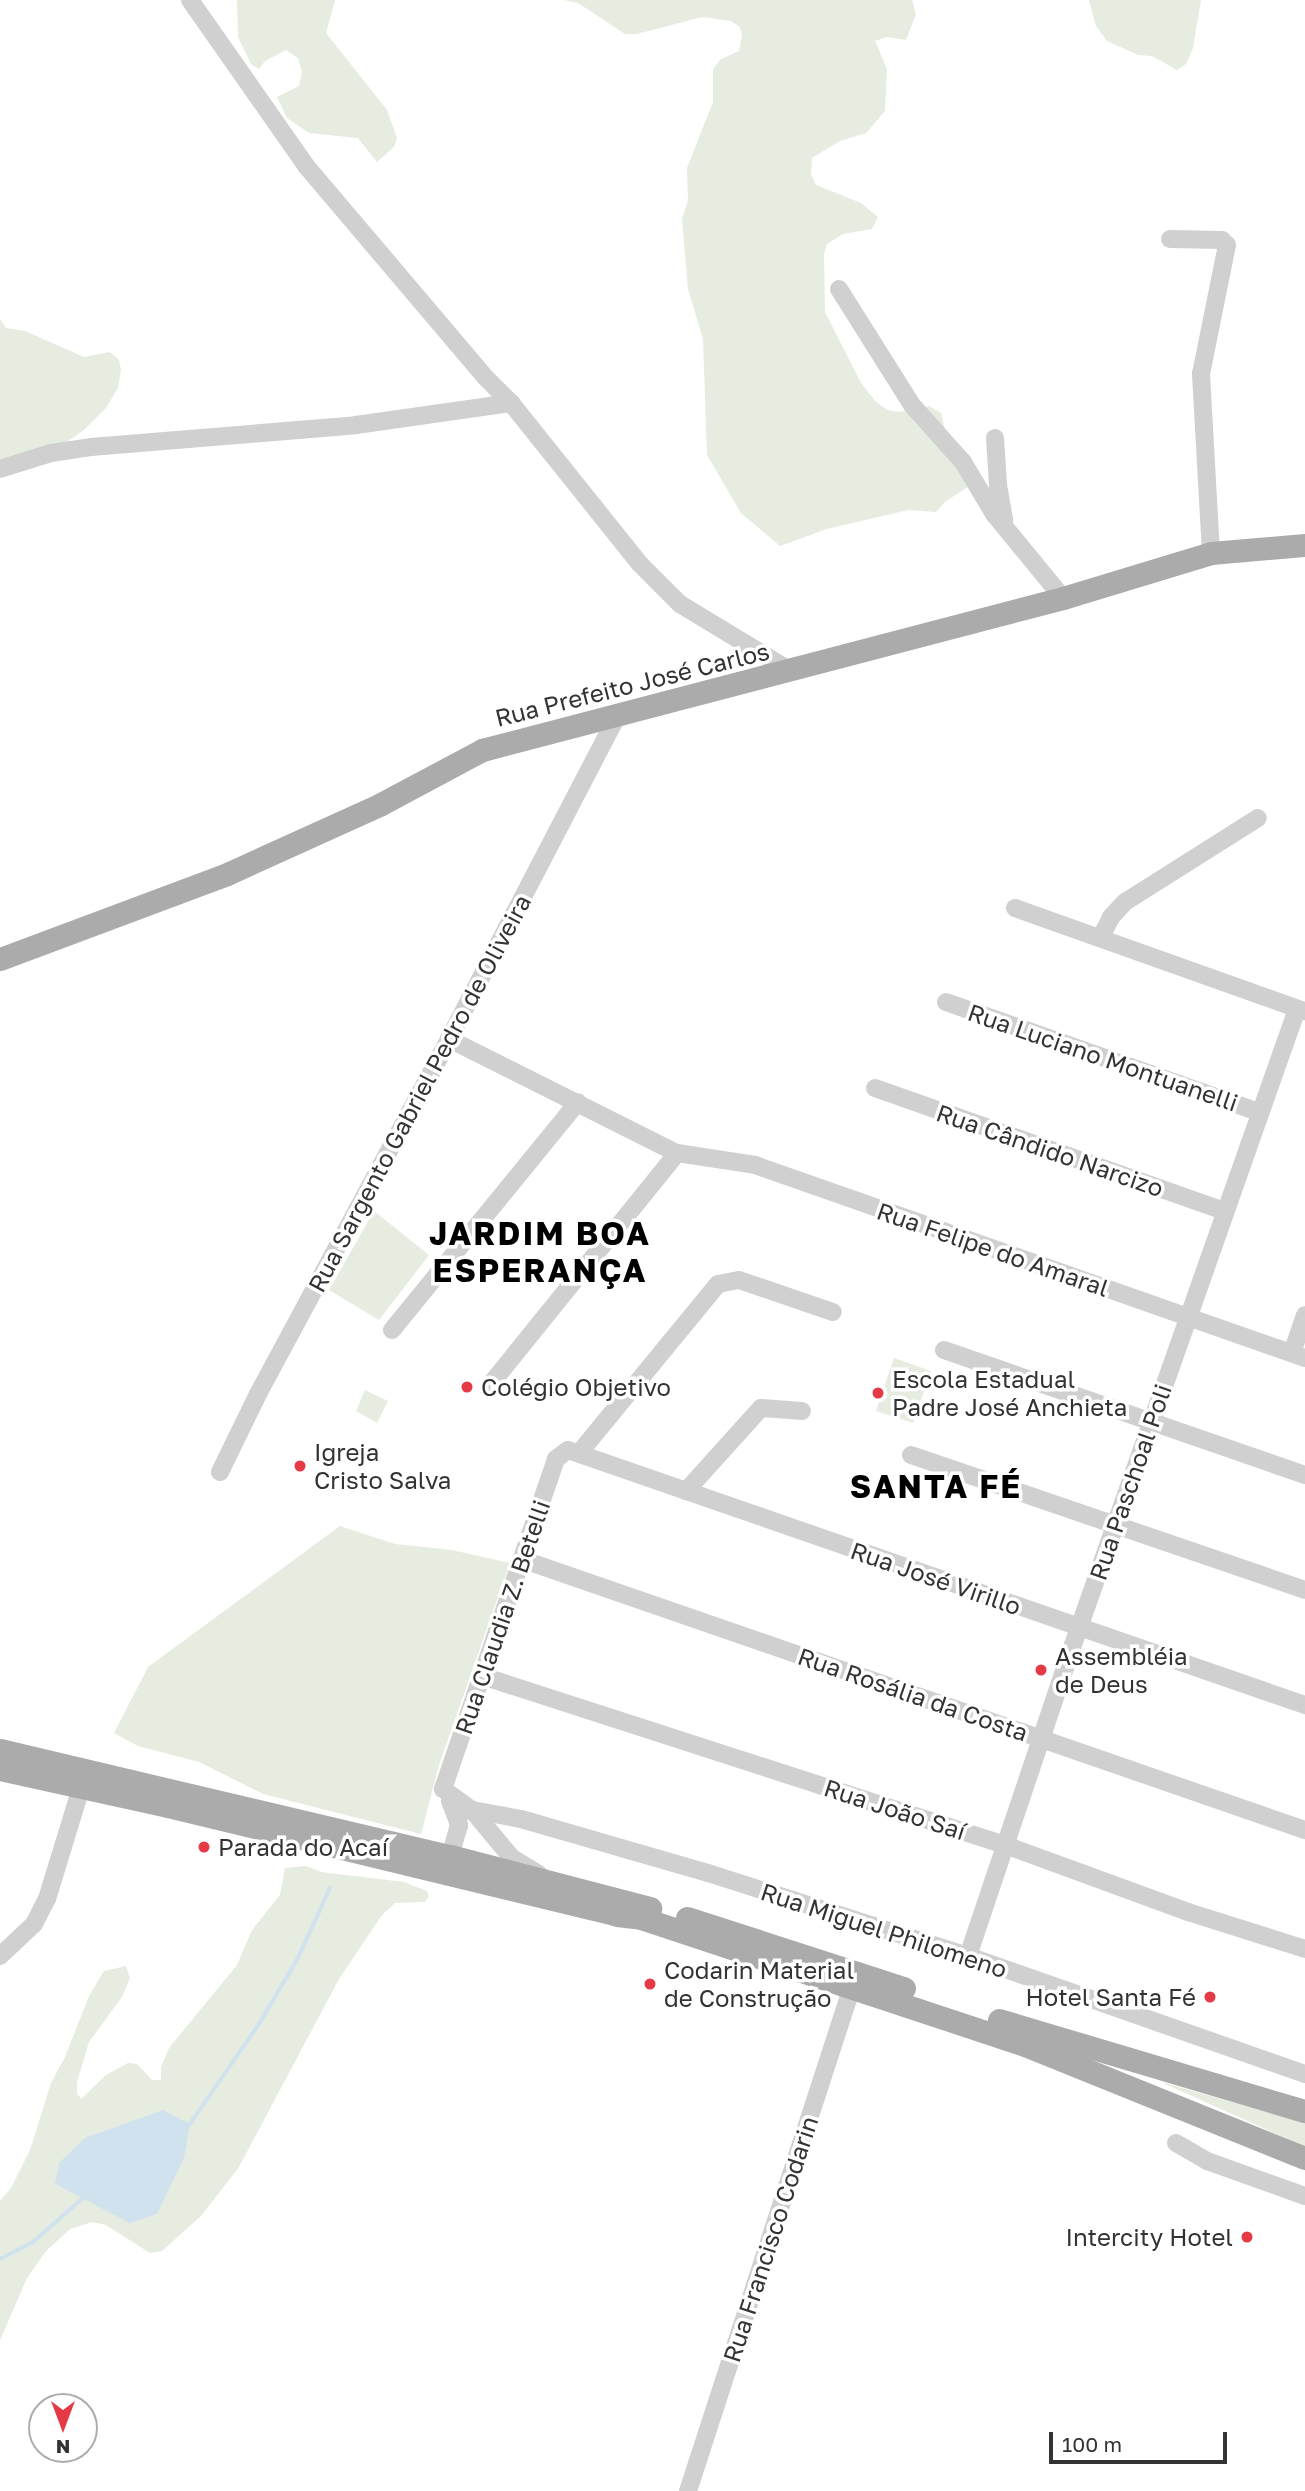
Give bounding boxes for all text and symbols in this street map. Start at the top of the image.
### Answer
street label: Rua Prefeito José Carlos [492,636,772,732]
street label: Rua Sargento Gabriel Pedro de Oliveira [302,889,536,1297]
street label: Rua Luciano Montuanelli [964,997,1242,1117]
street label: Rua Cândido Narcizo [933,1098,1167,1202]
street label: Rua Felipe do Amaral [873,1196,1113,1302]
district label: JARDIM BOA ESPERANÇA [430,1215,650,1290]
place label: Escola Estadual Padre José Anchieta [892,1365,1127,1421]
place label: Colégio Objetivo [481,1373,671,1401]
marker: Colégio Objetivo [459,1379,475,1395]
street label: Rua Paschoal Poli [1083,1380,1177,1584]
marker: Escola Estadual Padre José Anchieta [870,1385,886,1401]
place label: Igreja Cristo Salva [314,1438,451,1494]
marker: Igreja Cristo Salva [292,1458,308,1474]
district label: SANTA FÉ [851,1467,1021,1505]
street label: Rua Claudia Z. Betelli [448,1496,556,1738]
street label: Rua José Virillo [847,1535,1025,1621]
street label: Rua Rosália da Costa [794,1641,1032,1747]
place label: Assembléia de Deus [1055,1642,1188,1698]
marker: Assembléia de Deus [1033,1662,1049,1678]
street label: Rua João Saí [821,1773,969,1845]
place label: Parada do Acaí [218,1833,388,1861]
marker: Parada do Acaí [196,1839,212,1855]
street label: Rua Miguel Philomeno [757,1877,1011,1983]
place label: Codarin Material de Construção [664,1956,854,2012]
marker: Codarin Material de Construção [642,1976,658,1992]
place label: Hotel Santa Fé [1026,1983,1196,2011]
marker: Hotel Santa Fé [1202,1989,1218,2005]
street label: Rua Francisco Codarin [717,2112,823,2366]
place label: Intercity Hotel [1065,2223,1233,2251]
marker: Intercity Hotel [1239,2229,1255,2245]
north arrow [28,2393,98,2463]
scale bar [1053,2418,1232,2462]
text: 100 m [1062,2431,1122,2457]
text: N [56,2436,70,2459]

